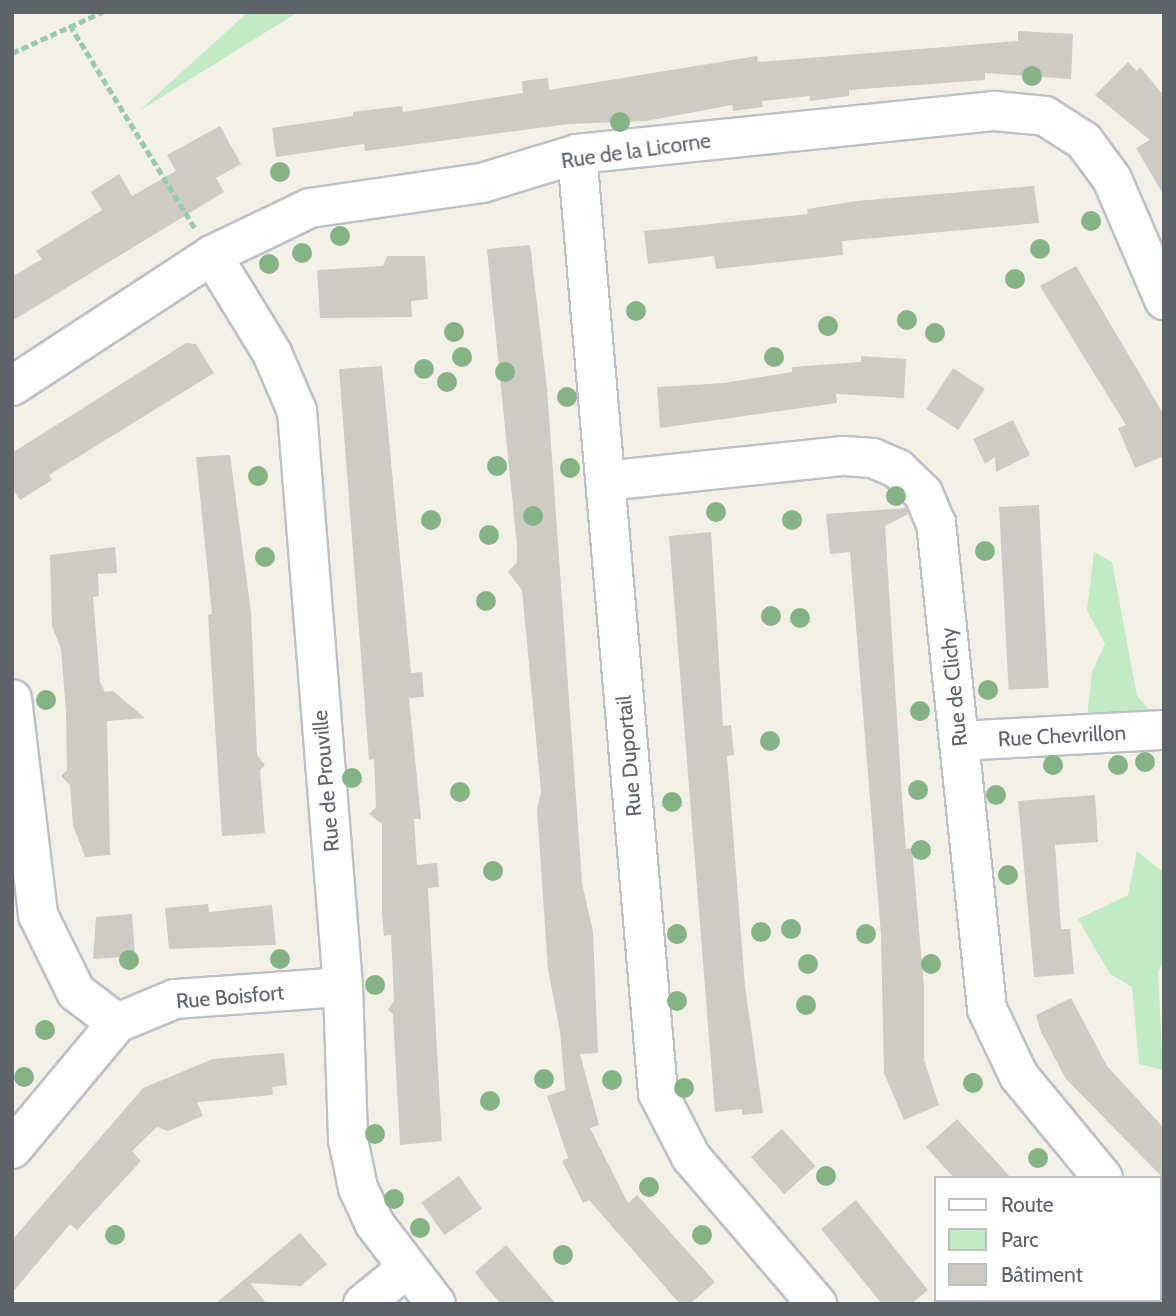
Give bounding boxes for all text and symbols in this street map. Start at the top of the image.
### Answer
street label: Rue de la Licorne [560,128,712,174]
street label: Rue de Clichy [935,626,973,748]
street label: Rue Duportail [611,694,647,818]
street label: Rue de Prouville [307,709,345,853]
street label: Rue Chevrillon [997,720,1127,752]
street label: Rue Boisfort [175,980,285,1014]
legend [934,1176,1162,1302]
text: Route [1001,1192,1054,1217]
text: Parc [1001,1227,1039,1252]
text: Bâtiment [1001,1262,1083,1287]

